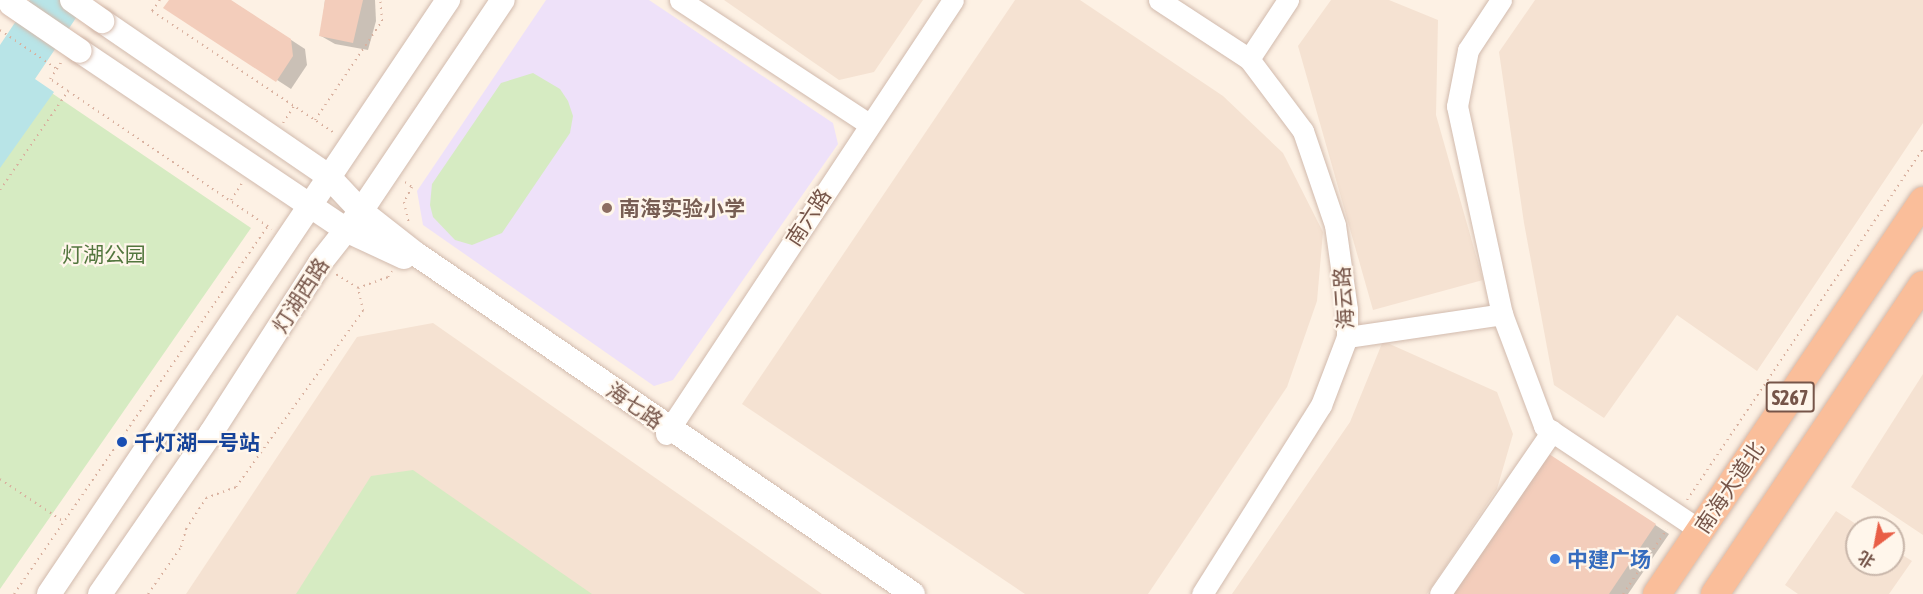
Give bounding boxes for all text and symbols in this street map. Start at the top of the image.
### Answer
street label: 南六路 [780,184,836,250]
place label: 南海实验小学 [619,195,745,221]
marker: 南海实验小学 [600,201,614,215]
park label: 灯湖公园 [62,241,146,267]
street label: 灯湖西路 [267,253,333,337]
street label: 海云路 [1328,266,1358,330]
street label: 海七路 [602,377,668,433]
road number: S267 [1764,380,1816,414]
place label: 千灯湖一号站 [134,429,260,455]
marker: 千灯湖一号站 [115,435,129,449]
street label: 南海大道北 [1689,436,1769,538]
north arrow [1845,516,1905,576]
place label: 中建广场 [1567,546,1651,572]
text: 北 [1855,548,1878,571]
marker: 中建广场 [1548,552,1562,566]

